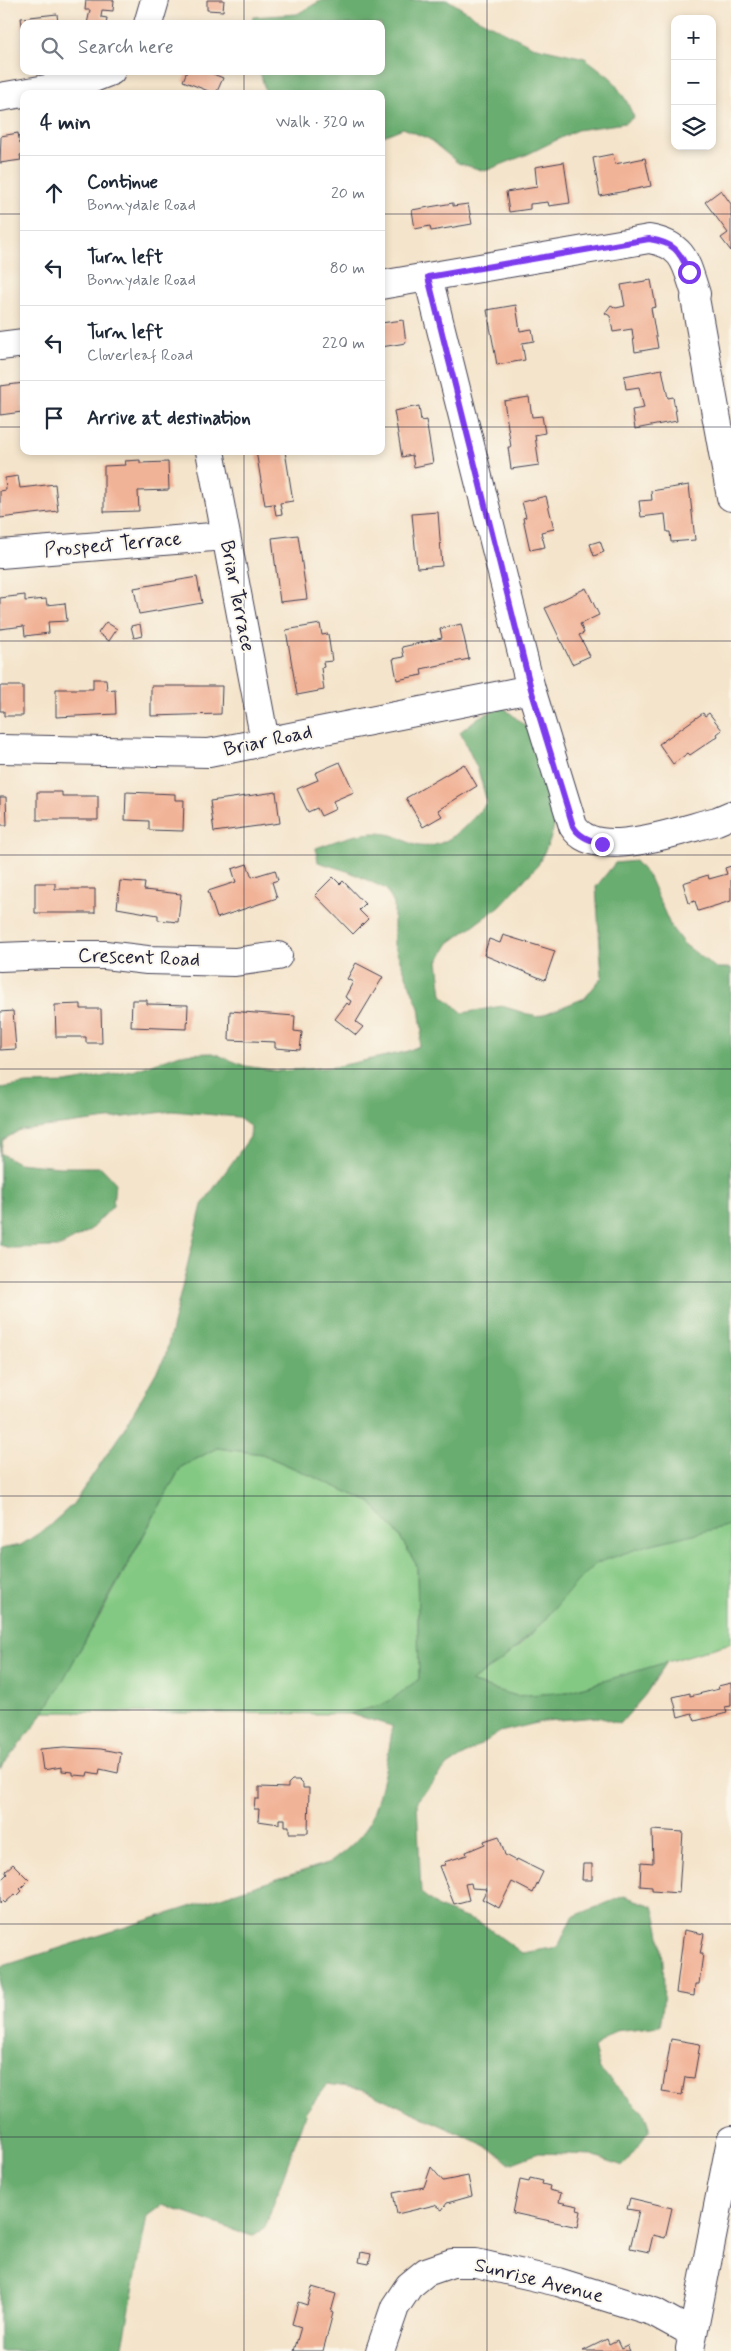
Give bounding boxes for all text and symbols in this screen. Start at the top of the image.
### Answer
map controls [671,15,716,150]
button: + [671,15,716,60]
search box [20,20,385,75]
icon: search [38,34,66,62]
text: Search here [78,35,174,60]
button: − [671,60,716,105]
button: layers [671,105,716,150]
text: 4 min [40,109,91,137]
text: Walk · 320 m [276,112,365,133]
text: Continue [87,170,158,195]
icon: ahead [40,179,68,207]
text: 20 m [331,183,365,204]
text: Bonnydale Road [87,195,196,216]
text: Turn left [87,245,163,270]
icon: left [40,254,68,282]
text: 80 m [330,258,365,279]
route start [678,261,701,284]
text: Bonnydale Road [87,270,196,291]
text: Turn left [87,320,163,345]
icon: left [40,329,68,357]
text: 220 m [322,333,365,354]
text: Cloverleaf Road [87,345,193,366]
icon: arrive [40,404,68,432]
text: Arrive at destination [87,406,251,431]
street label: Prospect Terrace [43,526,183,564]
street label: Briar Terrace [213,538,261,654]
street label: Briar Road [221,718,315,764]
route end [591,833,614,856]
street label: Crescent Road [78,942,200,974]
street label: Sunrise Avenue [472,2252,606,2310]

